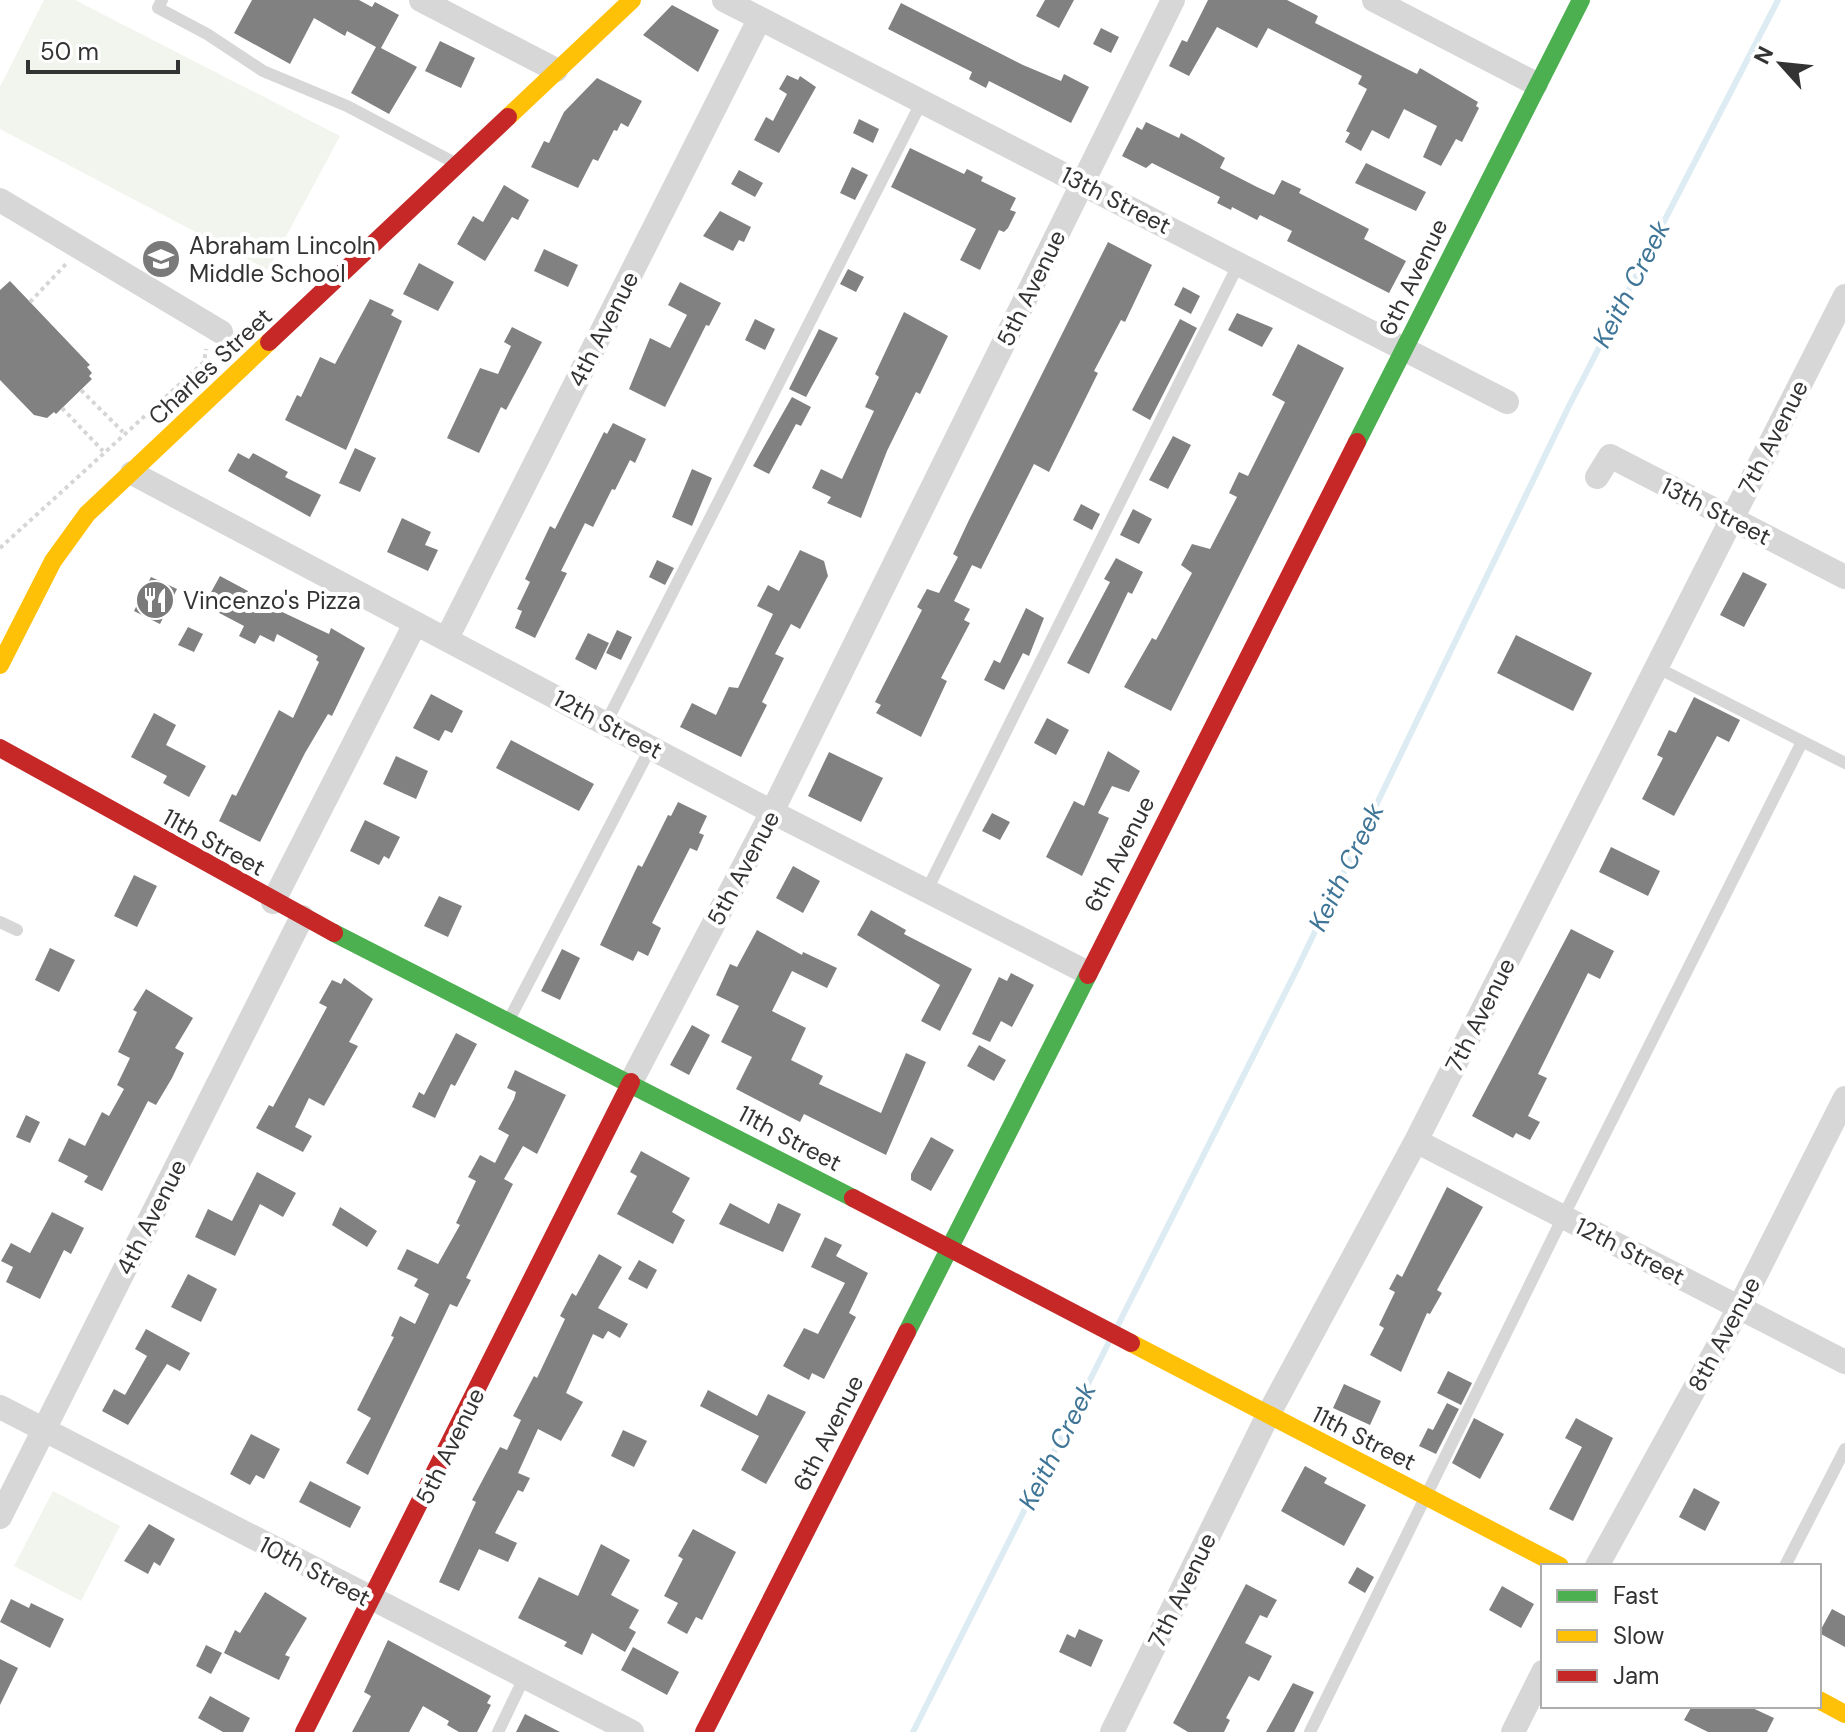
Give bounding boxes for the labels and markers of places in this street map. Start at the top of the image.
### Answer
place label: Abraham Lincoln Middle School [189,230,376,289]
school or university icon: Abraham Lincoln Middle School [140,238,182,280]
restaurant icon: Vincenzo's Pizza [134,579,176,621]
place label: Vincenzo's Pizza [183,585,361,616]

